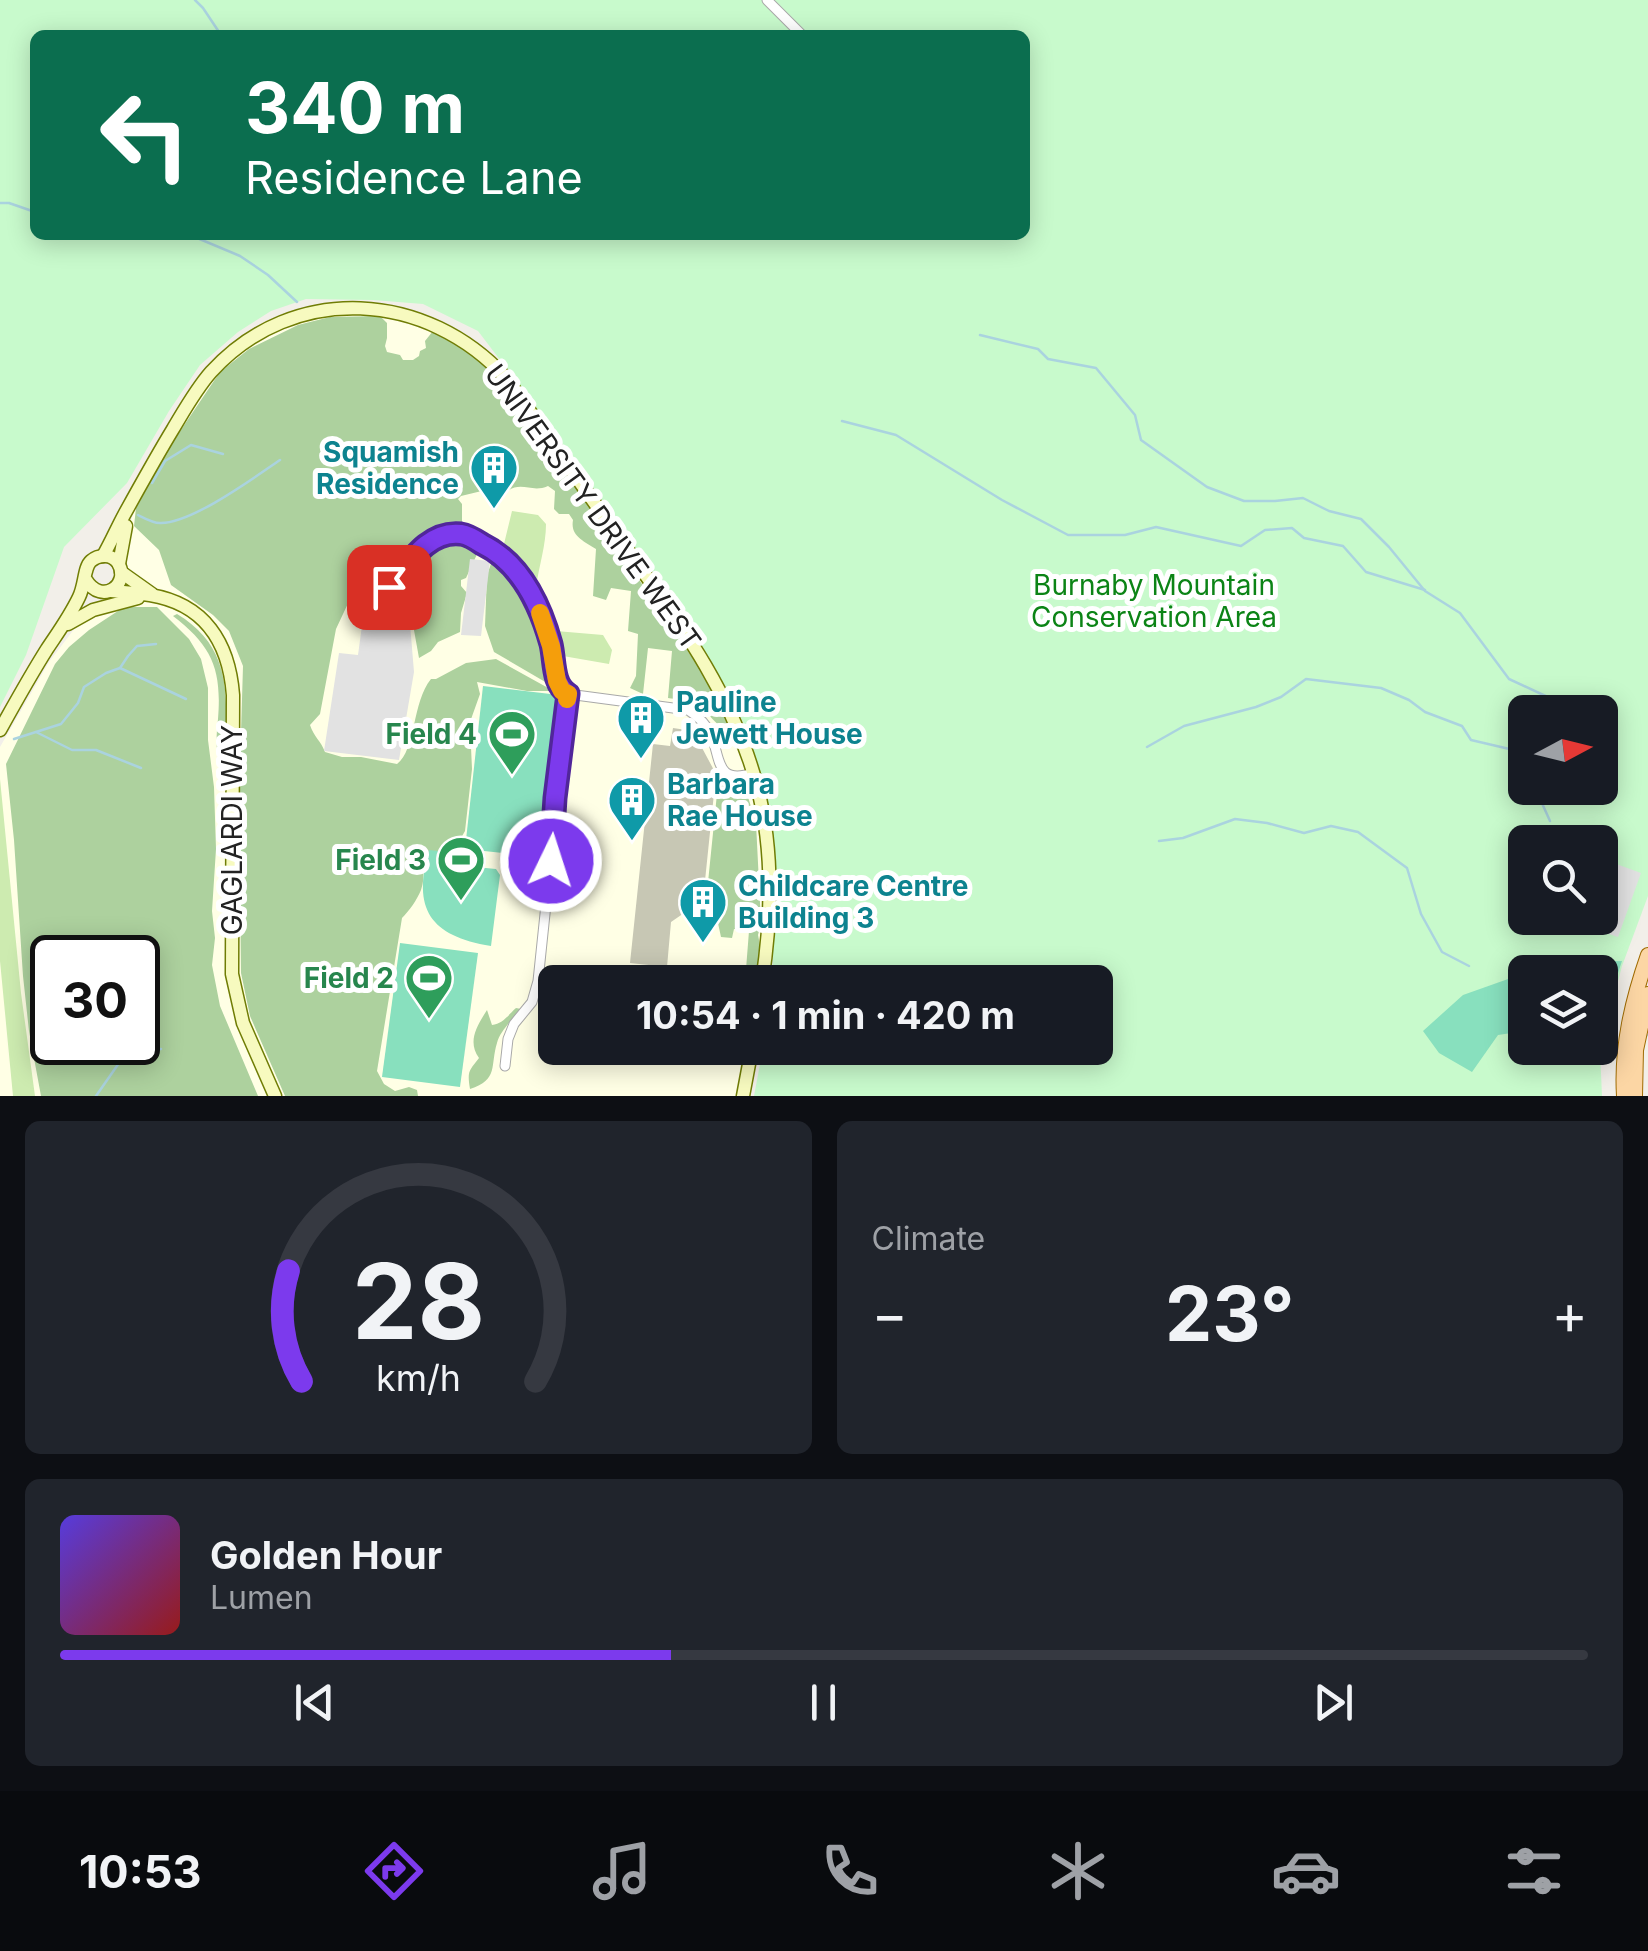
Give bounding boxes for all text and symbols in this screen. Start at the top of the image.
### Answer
text: 340 m [245,65,465,150]
icon: left [80,70,210,200]
text: Residence Lane [245,150,583,205]
street label: UNIVERSITY DRIVE WEST [478,358,708,656]
place label: Squamish Residence [316,435,459,501]
building icon: Squamish Residence [468,442,520,510]
pin [347,545,432,630]
icon: arrive [362,560,417,615]
park label: Burnaby Mountain Conservation Area [1031,568,1277,634]
place label: Pauline Jewett House [676,685,863,751]
building icon: Pauline Jewett House [615,692,667,760]
north arrow [1508,695,1618,805]
map controls [1508,695,1618,1065]
sports icon: Field 4 [486,708,538,776]
place label: Field 4 [385,717,477,751]
street label: GAGLARDI WAY [215,725,249,935]
place label: Barbara Rae House [667,767,813,833]
building icon: Barbara Rae House [606,774,658,842]
position arrow [499,809,603,913]
button: search [1508,825,1618,935]
sports icon: Field 3 [435,834,487,902]
place label: Field 3 [335,843,426,877]
place label: Childcare Centre Building 3 [738,869,968,935]
building icon: Childcare Centre Building 3 [677,876,729,944]
speed limit sign: 30 [30,935,160,1065]
sports icon: Field 2 [403,952,455,1020]
button: layers [1508,955,1618,1065]
place label: Field 2 [304,961,394,995]
text: 10:54 · 1 min · 420 m [636,992,1015,1038]
text: Climate [872,1219,985,1258]
text: 28 [352,1238,485,1364]
text: 23° [1165,1268,1295,1359]
text: − [872,1281,908,1347]
text: + [1552,1281,1588,1347]
text: km/h [376,1356,461,1400]
text: Golden Hour [210,1532,442,1578]
text: Lumen [210,1578,313,1617]
icon: previous [287,1675,342,1730]
icon: pause [796,1675,851,1730]
icon: next [1306,1675,1361,1730]
icon: directions [359,1836,429,1906]
icon: music [587,1836,657,1906]
icon: phone [815,1836,885,1906]
icon: climate [1043,1836,1113,1906]
icon: car [1271,1836,1341,1906]
icon: filters [1499,1836,1569,1906]
text: 10:53 [79,1844,202,1899]

